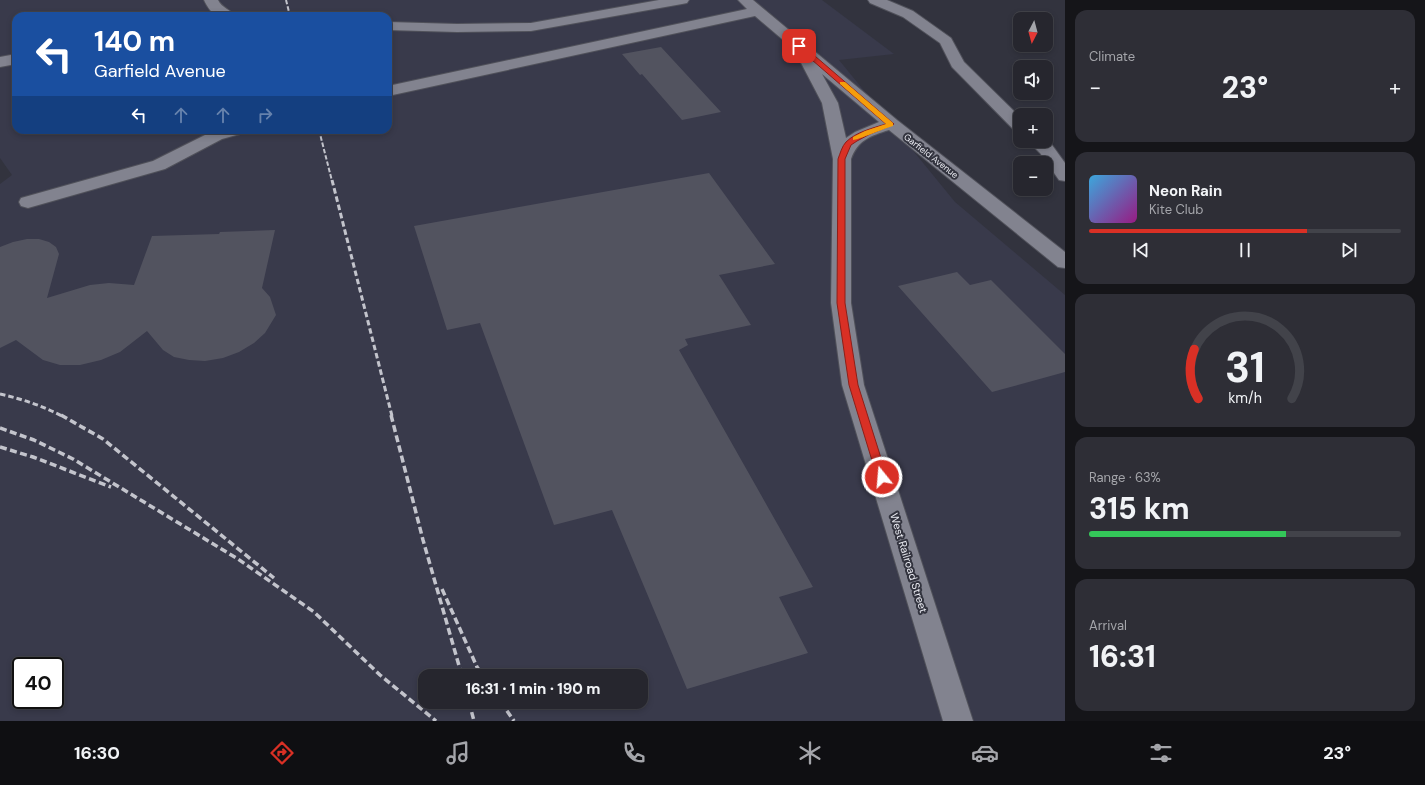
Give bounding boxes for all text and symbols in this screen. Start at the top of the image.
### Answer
north arrow [1013,12,1053,52]
map controls [1013,12,1053,196]
text: 140 m [94,23,175,60]
icon: left [28,28,80,80]
pin [782,29,816,63]
icon: arrive [788,35,810,57]
text: Climate [1089,48,1135,65]
text: Garfield Avenue [94,59,226,83]
button: sound [1013,60,1053,100]
text: 23° [1222,68,1268,107]
text: − [1089,73,1101,102]
text: + [1389,73,1401,102]
icon: left [128,104,150,126]
icon: ahead [170,104,192,126]
icon: ahead [212,104,234,126]
icon: right [254,104,276,126]
button: + [1013,108,1053,148]
street label: Garfield Avenue [901,131,961,181]
button: − [1013,156,1053,196]
text: Neon Rain [1149,181,1222,201]
text: Kite Club [1149,201,1203,218]
icon: previous [1130,239,1152,261]
icon: pause [1234,239,1256,261]
icon: next [1338,239,1360,261]
text: 31 [1225,340,1265,394]
text: km/h [1228,388,1262,406]
position arrow [861,456,903,498]
text: Range · 63% [1089,469,1161,486]
text: 315 km [1089,489,1190,528]
street label: West Railroad Street [887,511,931,615]
text: Arrival [1089,617,1127,634]
text: 16:31 [1089,637,1156,676]
speed limit sign: 40 [12,657,64,709]
text: 16:31 · 1 min · 190 m [465,679,601,699]
icon: directions [268,739,296,767]
icon: music [444,739,472,767]
icon: phone [620,739,648,767]
icon: climate [796,739,824,767]
icon: car [971,739,999,767]
icon: filters [1147,739,1175,767]
text: 16:30 [74,741,120,765]
text: 23° [1323,741,1351,765]

